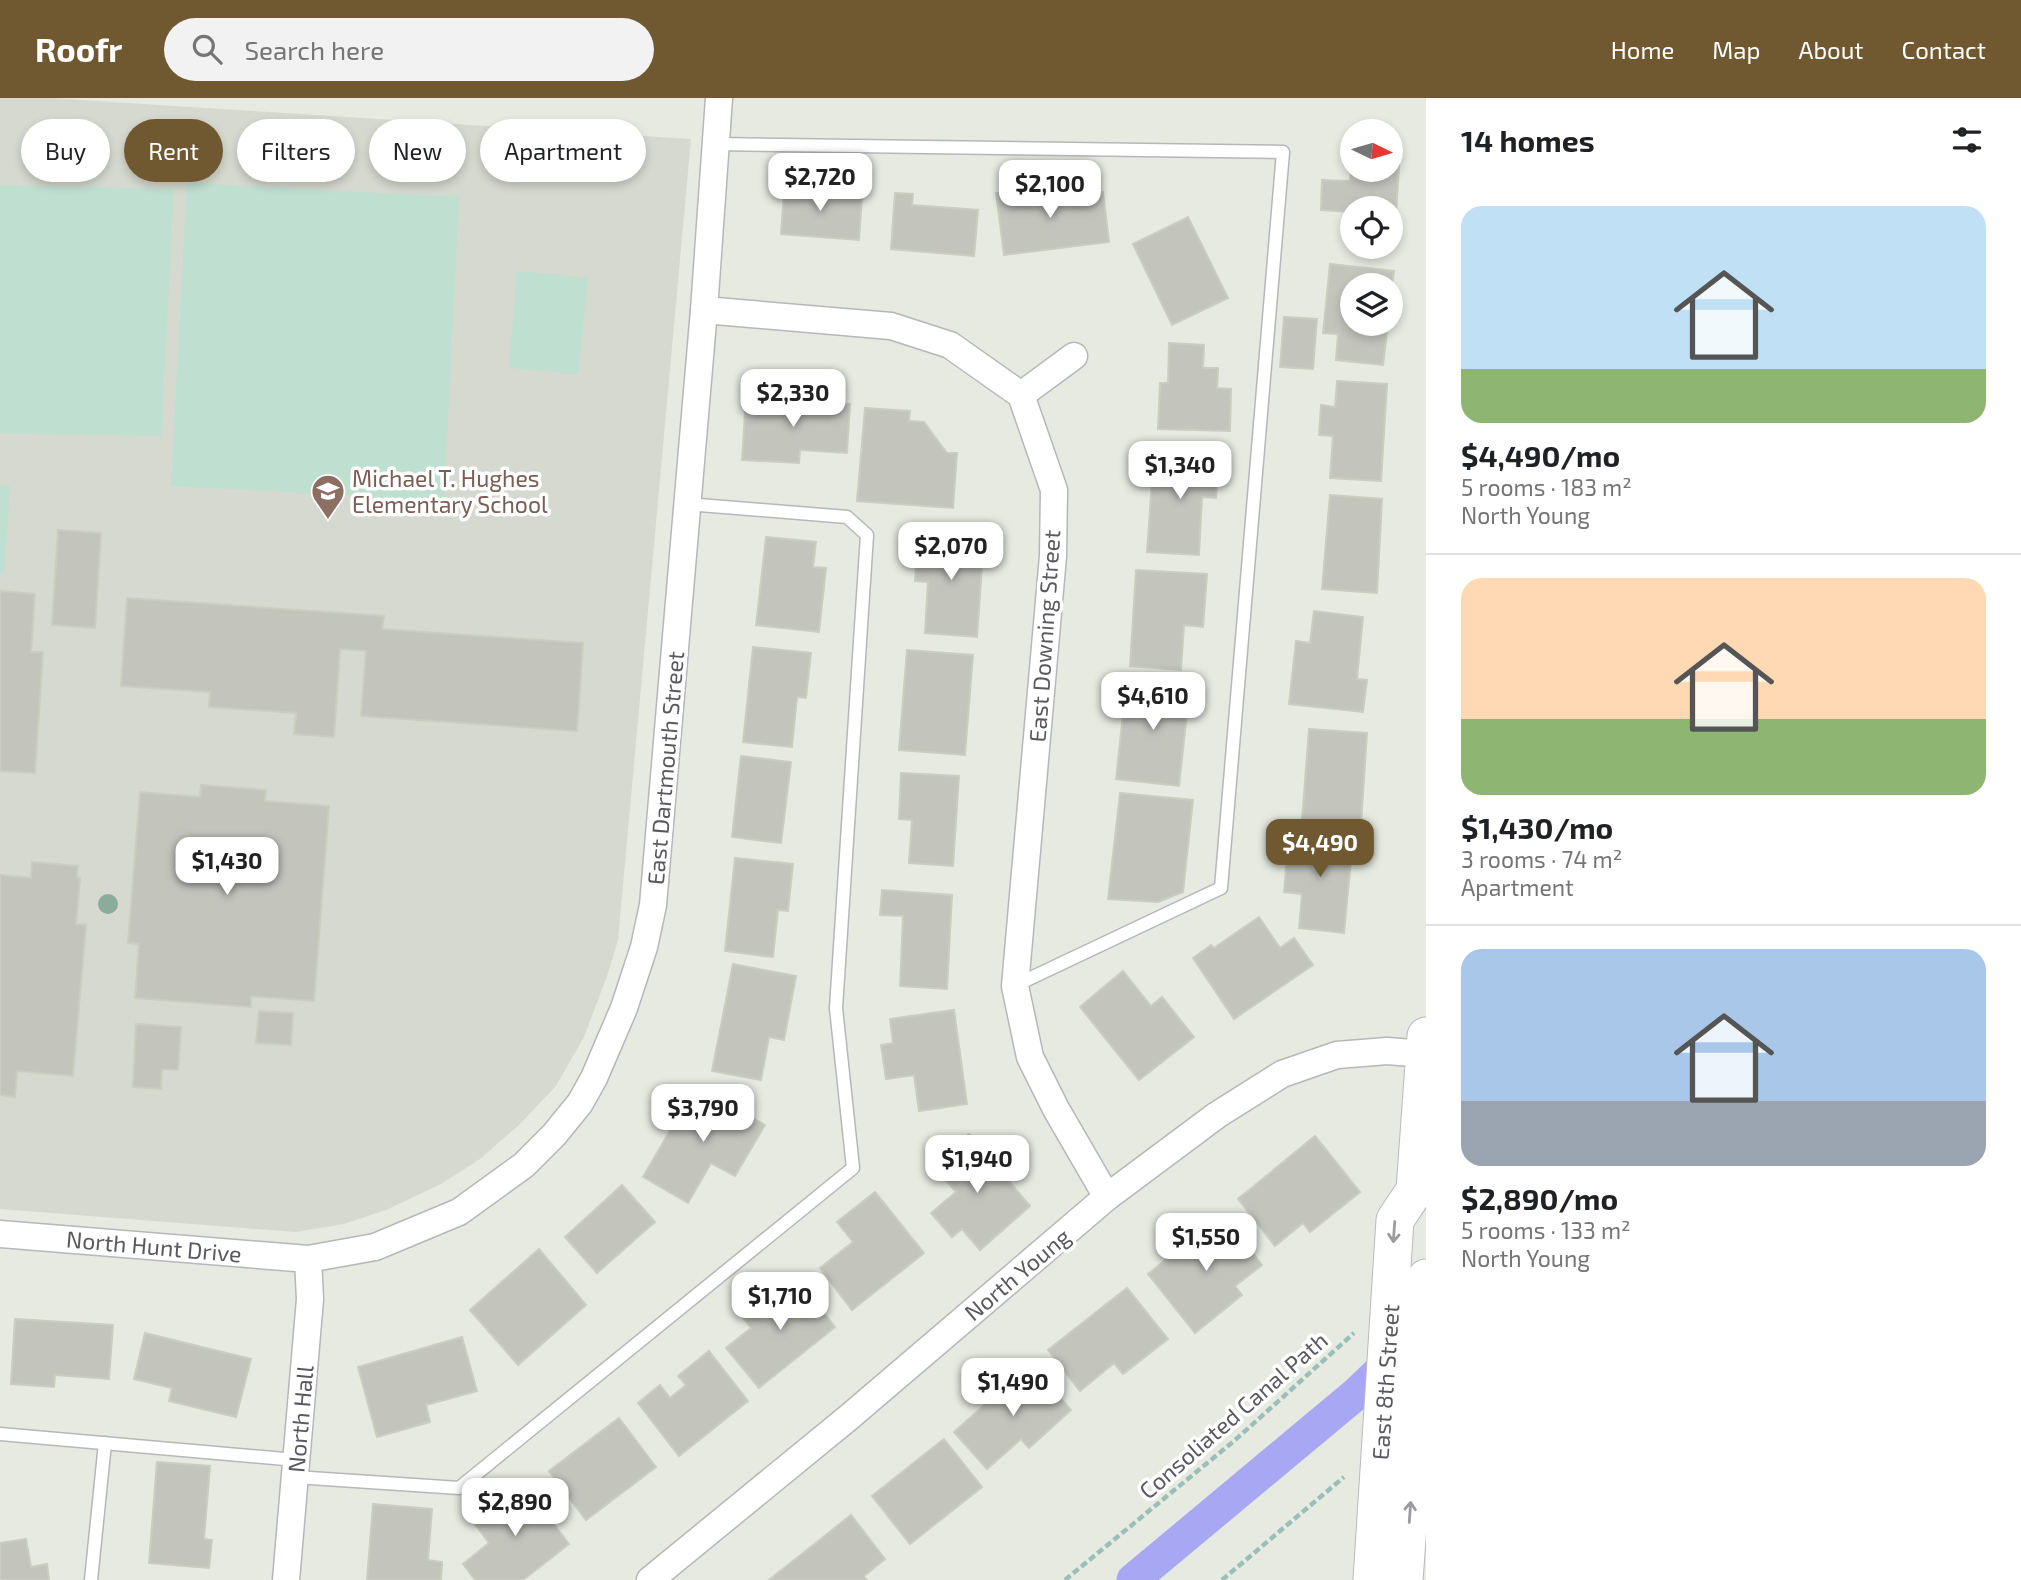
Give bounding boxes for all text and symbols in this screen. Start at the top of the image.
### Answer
search box [164,18,654,81]
text: Roofr [35,29,122,69]
icon: search [188,30,226,68]
text: Search here [244,34,384,65]
text: Home [1611,35,1674,64]
text: Map [1712,35,1760,64]
text: About [1798,35,1864,64]
text: Contact [1902,35,1986,64]
chip: Buy [21,119,110,182]
chip: Rent [124,119,223,182]
chip: Filters [237,119,355,182]
chip: New [369,119,466,182]
chip: Apartment [480,119,646,182]
north arrow [1340,119,1404,182]
map controls [1340,119,1403,336]
icon: filters [1948,121,1986,159]
text: 14 homes [1461,122,1595,158]
pin: $2,720 [763,153,877,213]
pin: $2,100 [993,160,1107,220]
text: $2,720 [784,162,856,190]
text: $2,100 [1015,169,1085,197]
button: locate [1340,196,1403,259]
icon: home [1661,252,1787,378]
button: layers [1340,273,1403,336]
pin: $2,330 [736,370,850,429]
text: $2,330 [757,378,829,406]
text: $4,490/mo [1461,437,1620,473]
pin: $1,340 [1123,442,1237,501]
text: $1,340 [1144,450,1216,478]
place label: Michael T. Hughes Elementary School [352,464,548,518]
school or university icon: Michael T. Hughes Elementary School [309,472,347,521]
text: 5 rooms · 183 m² [1461,473,1632,501]
text: North Young [1461,501,1590,529]
pin: $2,070 [894,522,1008,582]
street label: East Downing Street [1023,529,1065,743]
text: $2,070 [914,531,988,559]
icon: home [1661,624,1787,750]
street label: East Dartmouth Street [641,650,689,886]
pin: $4,610 [1096,672,1210,732]
text: $4,610 [1117,681,1189,709]
text: $1,430/mo [1461,809,1613,845]
pin: $4,490 [1263,820,1377,879]
text: $4,490 [1282,828,1358,856]
pin: $1,430 [170,838,284,897]
text: 3 rooms · 74 m² [1461,845,1622,873]
text: $1,430 [192,846,262,874]
text: Apartment [1461,873,1574,901]
icon: home [1661,995,1787,1121]
pin: $3,790 [646,1084,760,1144]
text: $3,790 [667,1093,739,1121]
pin: $1,940 [920,1136,1034,1195]
text: $1,940 [941,1144,1013,1172]
text: $2,890/mo [1461,1180,1618,1216]
pin: $1,550 [1149,1214,1263,1273]
text: 5 rooms · 133 m² [1461,1216,1631,1244]
one-way arrow [1388,1220,1401,1243]
street label: North Young [959,1222,1076,1326]
text: $1,550 [1172,1222,1240,1250]
street label: North Hunt Drive [65,1224,243,1268]
text: North Young [1461,1244,1590,1272]
pin: $1,710 [723,1272,837,1332]
text: $1,710 [748,1281,812,1309]
street label: East 8th Street [1366,1303,1404,1461]
street label: Consoliated Canal Path [1133,1326,1333,1504]
pin: $1,490 [956,1358,1070,1418]
street label: North Hall [281,1364,319,1474]
text: $1,490 [977,1367,1049,1395]
pin: $2,890 [458,1478,572,1538]
text: $2,890 [478,1487,552,1515]
one-way arrow [1403,1501,1416,1524]

